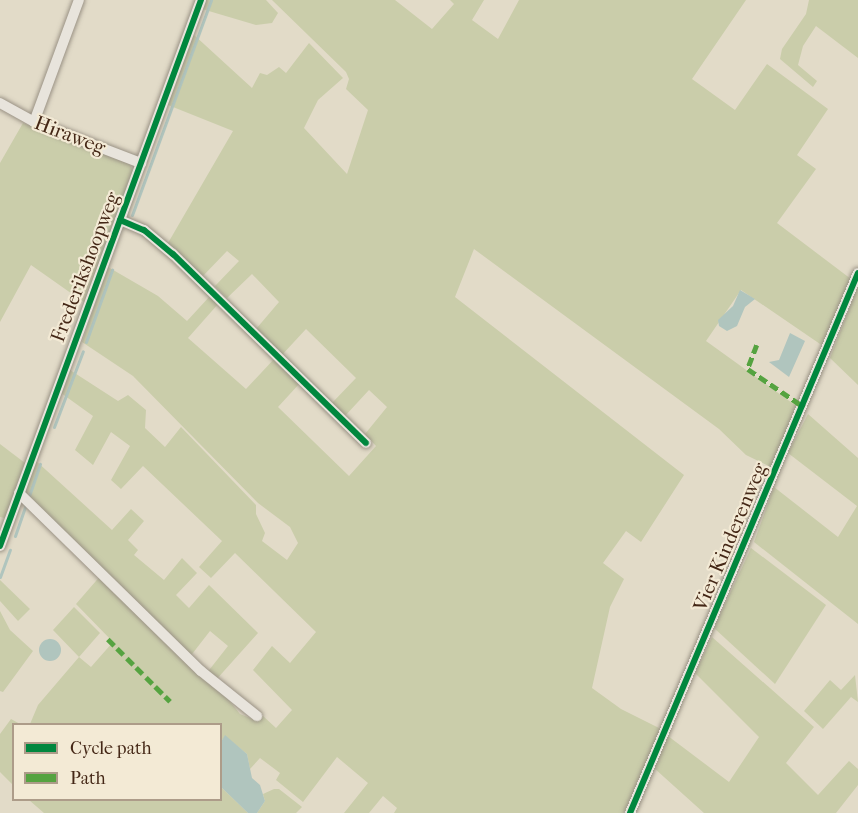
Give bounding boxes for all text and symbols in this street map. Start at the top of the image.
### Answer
street label: Hiraweg [31,111,109,159]
street label: Frederikshoopweg [45,189,125,345]
street label: Vier Kinderenweg [688,459,772,615]
legend [12,723,222,801]
text: Cycle path [70,738,151,759]
text: Path [70,768,106,789]

